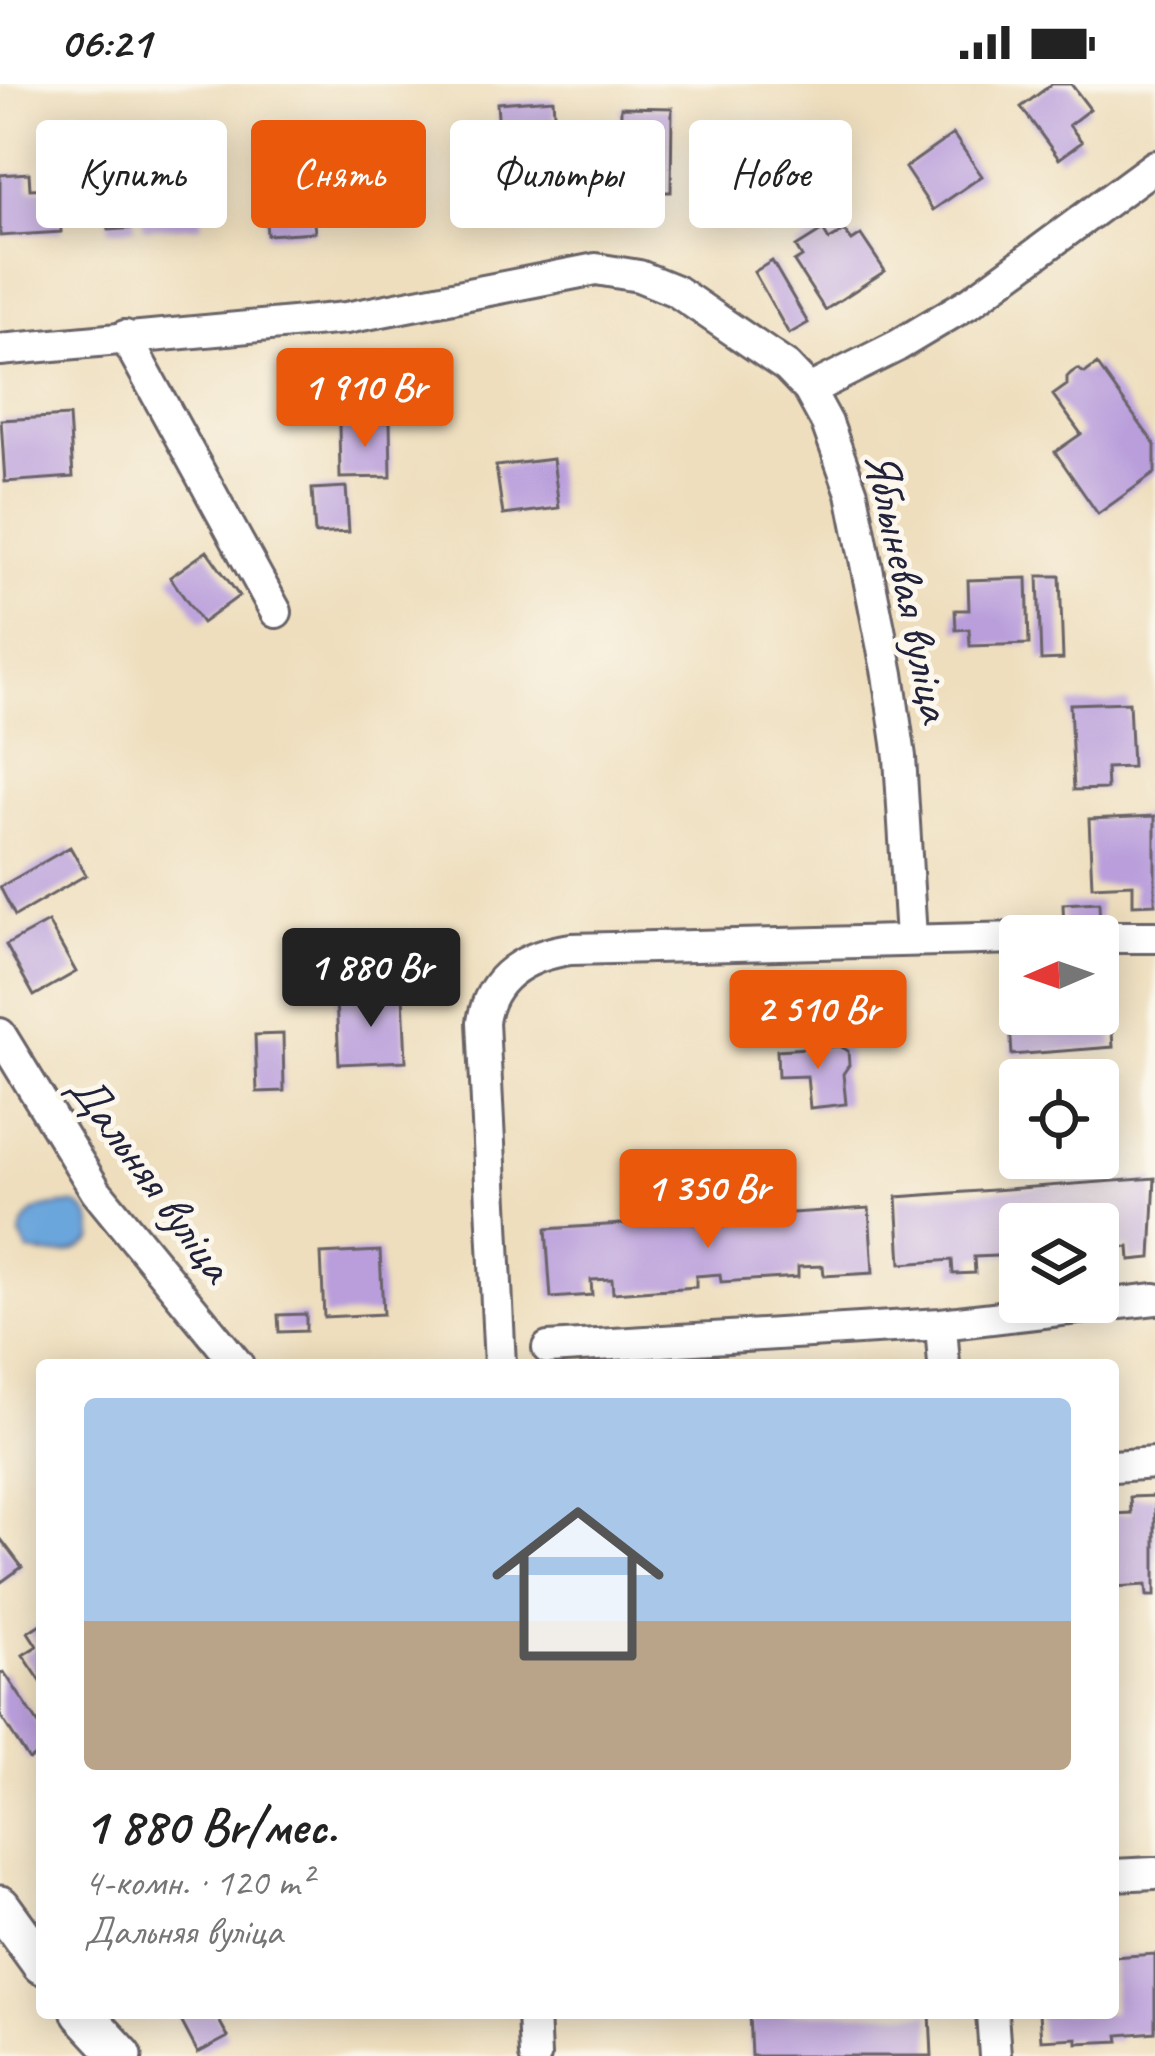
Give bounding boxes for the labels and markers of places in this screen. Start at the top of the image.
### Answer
pin: 1 910 Br [241,348,489,450]
pin: 1 880 Br [247,928,495,1030]
pin: 2 510 Br [694,970,942,1072]
pin: 1 350 Br [584,1149,832,1251]

